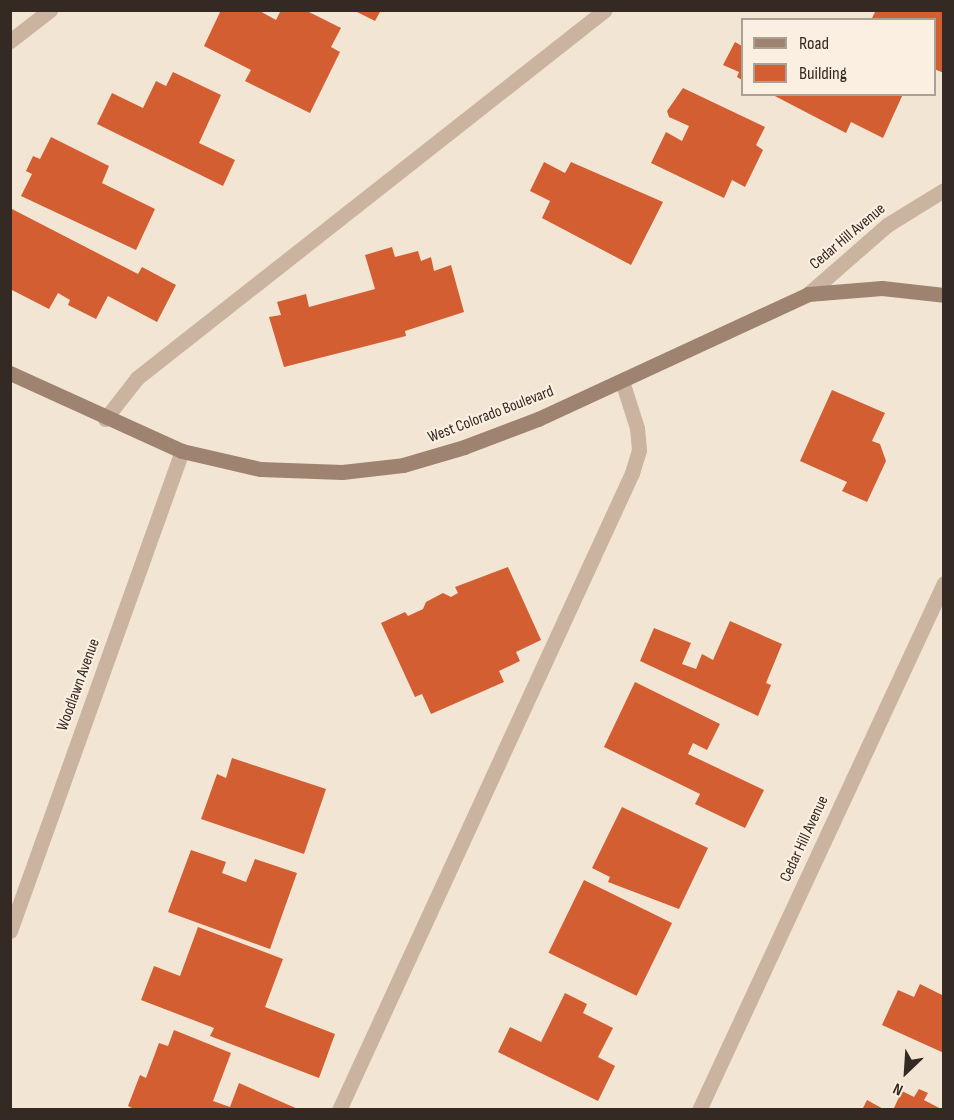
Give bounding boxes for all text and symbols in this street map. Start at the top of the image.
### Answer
legend [741,18,936,96]
text: Road [799,33,829,54]
text: Building [799,63,847,84]
street label: Cedar Hill Avenue [806,200,890,274]
street label: West Colorado Boulevard [426,382,556,448]
street label: Woodlawn Avenue [53,636,105,734]
street label: Cedar Hill Avenue [777,793,833,885]
north arrow [876,1042,936,1102]
text: N [890,1078,906,1099]

